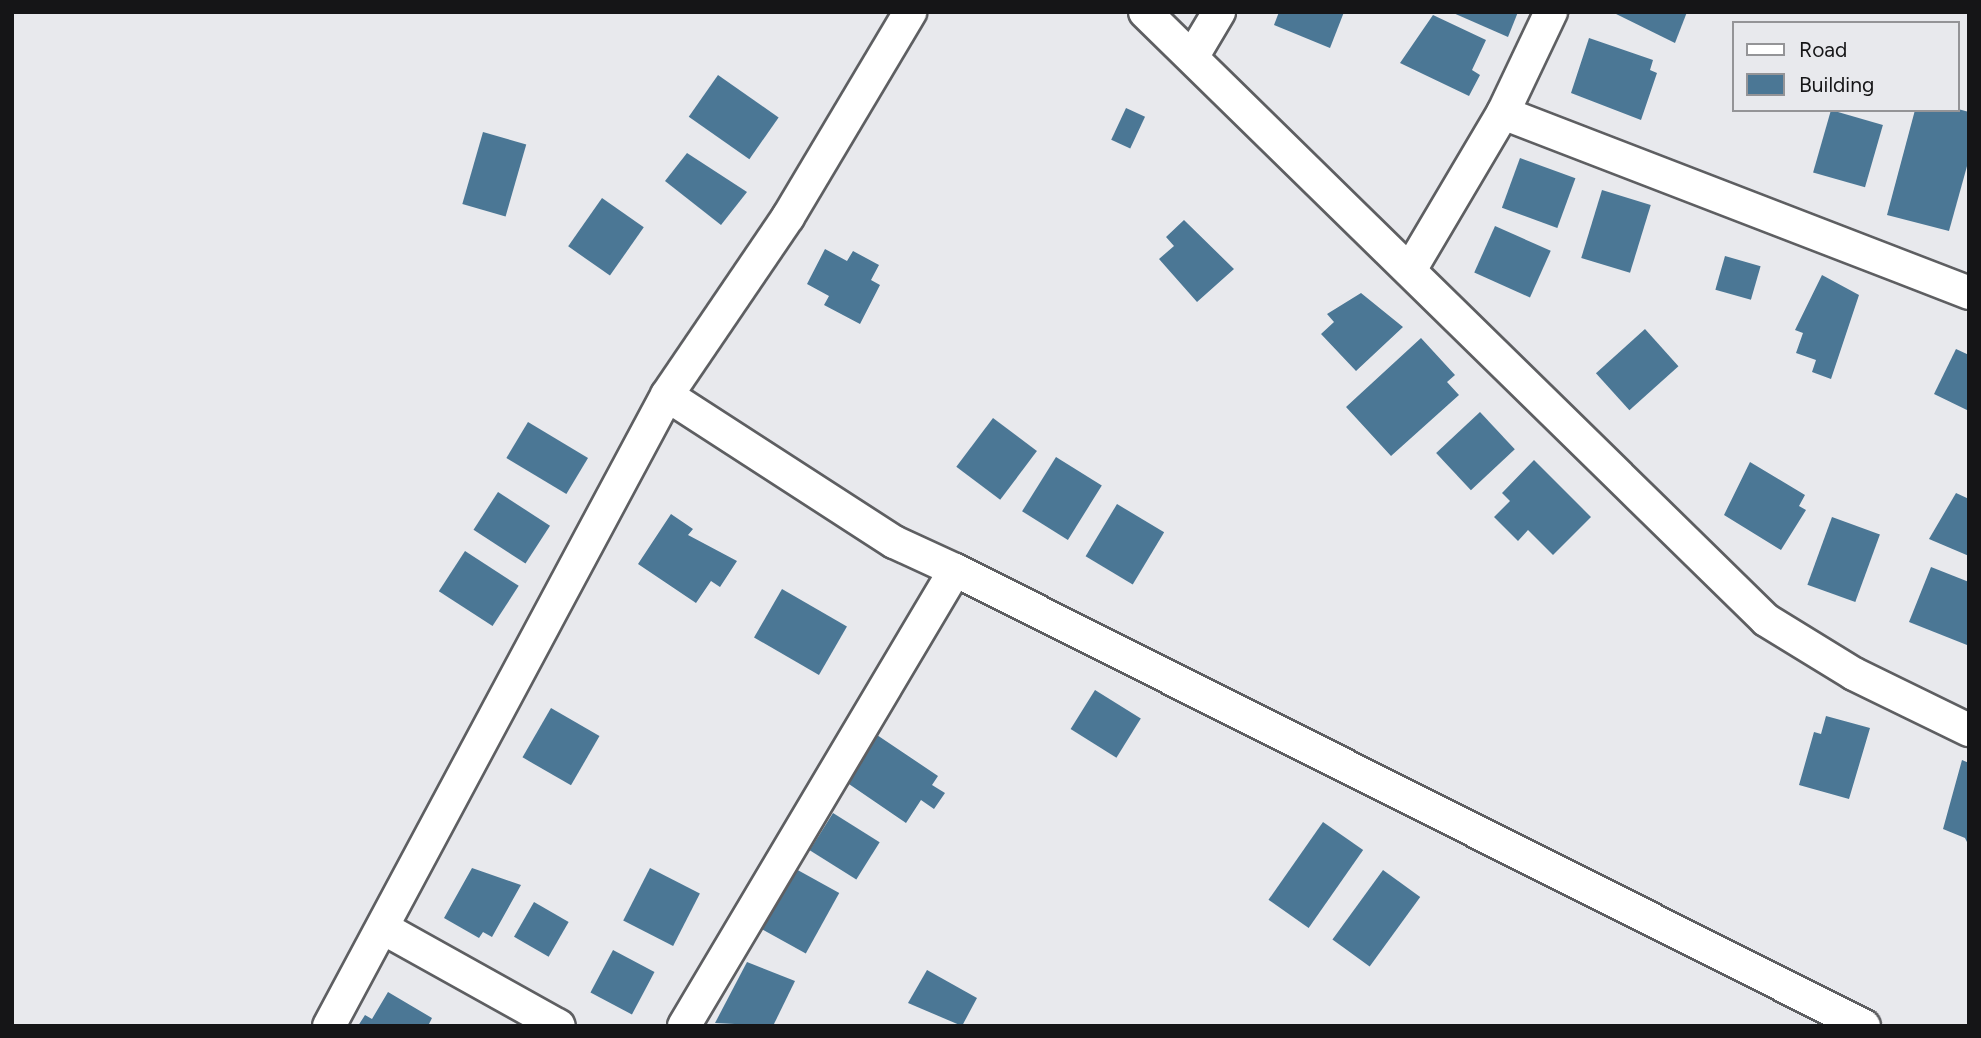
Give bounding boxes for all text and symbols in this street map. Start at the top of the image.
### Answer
legend [1732,21,1960,112]
text: Road [1799,37,1847,62]
text: Building [1799,72,1874,97]

